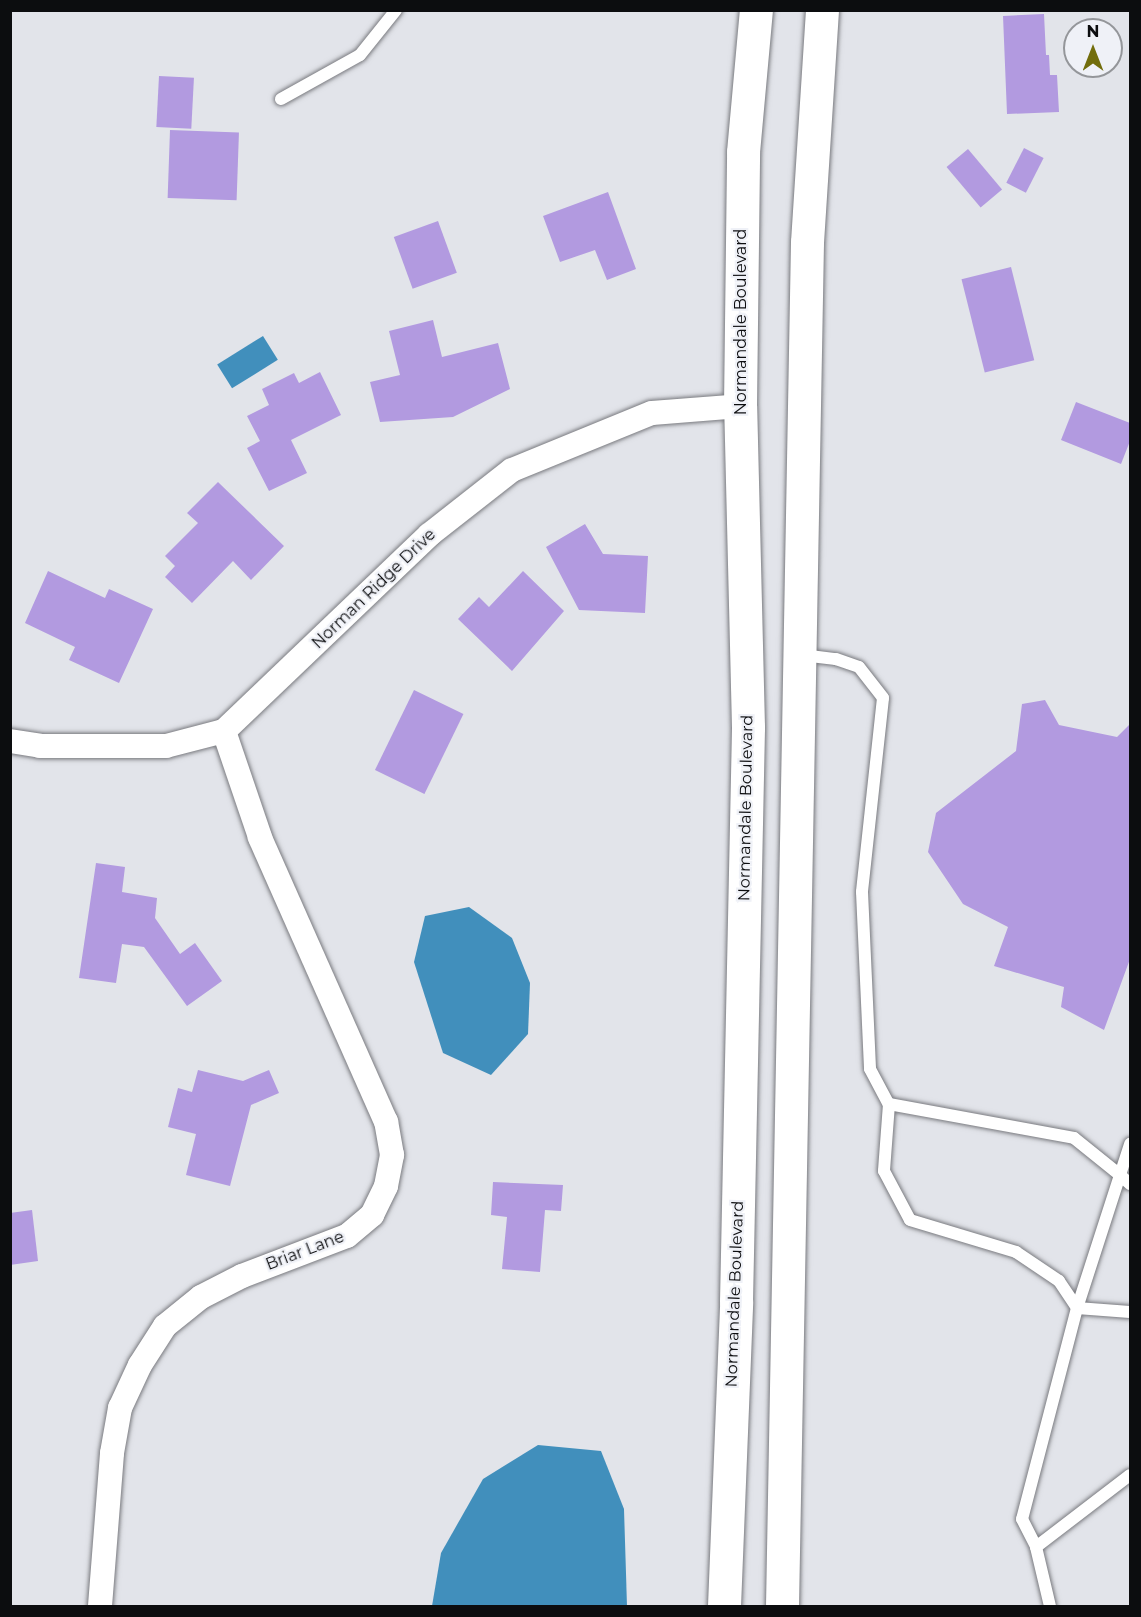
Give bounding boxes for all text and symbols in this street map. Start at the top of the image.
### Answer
north arrow [1063,18,1123,78]
text: N [1087,22,1099,41]
street label: Normandale Boulevard [731,229,751,415]
street label: Norman Ridge Drive [308,525,440,653]
street label: Normandale Boulevard [735,715,757,901]
street label: Normandale Boulevard [722,1200,748,1388]
street label: Briar Lane [263,1227,347,1275]

